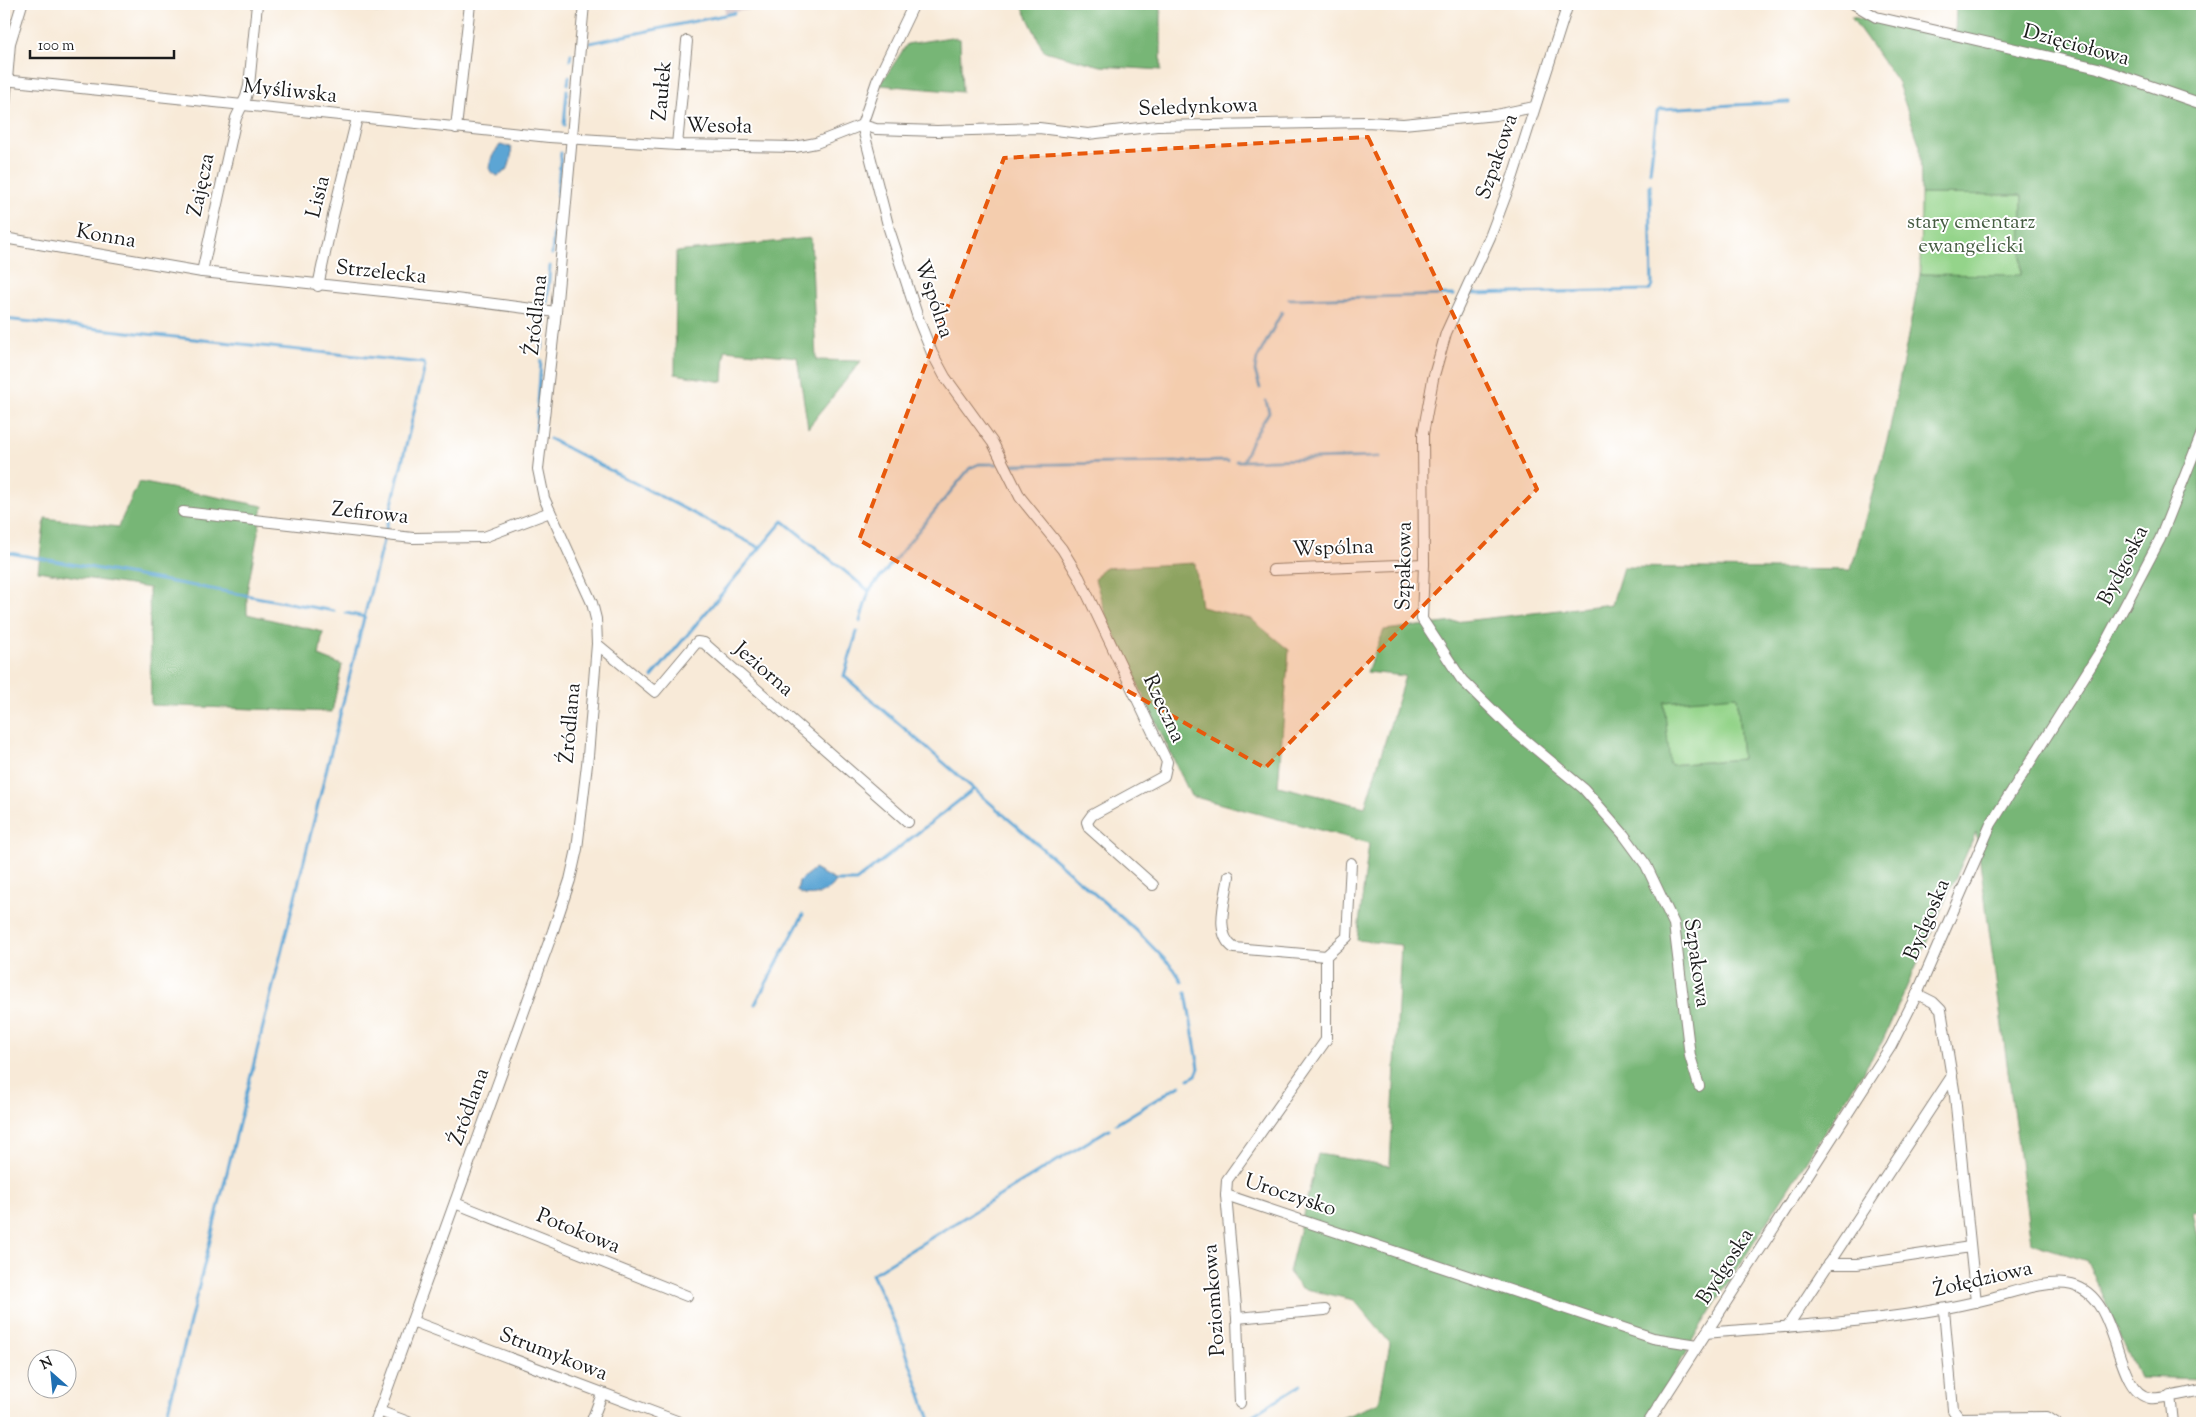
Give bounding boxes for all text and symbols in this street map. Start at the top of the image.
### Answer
street label: Dzięciołowa [2019,17,2133,75]
scale bar [30,28,174,60]
text: 100 m [38,36,75,57]
street label: Zaułek [645,59,681,122]
street label: Myśliwska [241,72,339,112]
street label: Seledynkowa [1138,91,1259,125]
street label: Szpakowa [1469,110,1527,204]
street label: Wesoła [686,111,753,143]
street label: Zajęcza [181,150,223,219]
street label: Lisia [299,172,339,221]
park label: stary cmentarz ewangelicki [1907,208,2035,262]
street label: Konna [74,217,139,257]
street label: Strzelecka [334,253,428,293]
street label: Wspólna [906,256,961,343]
street label: Źródlana [518,273,556,357]
street label: Zefirowa [330,495,410,533]
street label: Szpakowa [1389,521,1421,611]
street label: Bydgoska [2091,521,2157,611]
street label: Wspólna [1292,533,1374,565]
street label: Jeziorna [726,635,800,705]
street label: Rzeczna [1134,670,1192,748]
street label: Źródlana [553,681,589,764]
street label: Bydgoska [1897,874,1959,965]
street label: Szpakowa [1675,917,1717,1010]
street label: Źródlana [442,1064,498,1150]
street label: Uroczysko [1240,1167,1340,1225]
street label: Potokowa [531,1202,625,1263]
street label: Bydgoska [1690,1223,1762,1311]
street label: Poziomkowa [1196,1243,1234,1357]
street label: Żołędziowa [1931,1254,2036,1306]
street label: Strumykowa [494,1321,612,1390]
north arrow [28,1350,78,1400]
text: N [37,1353,57,1376]

